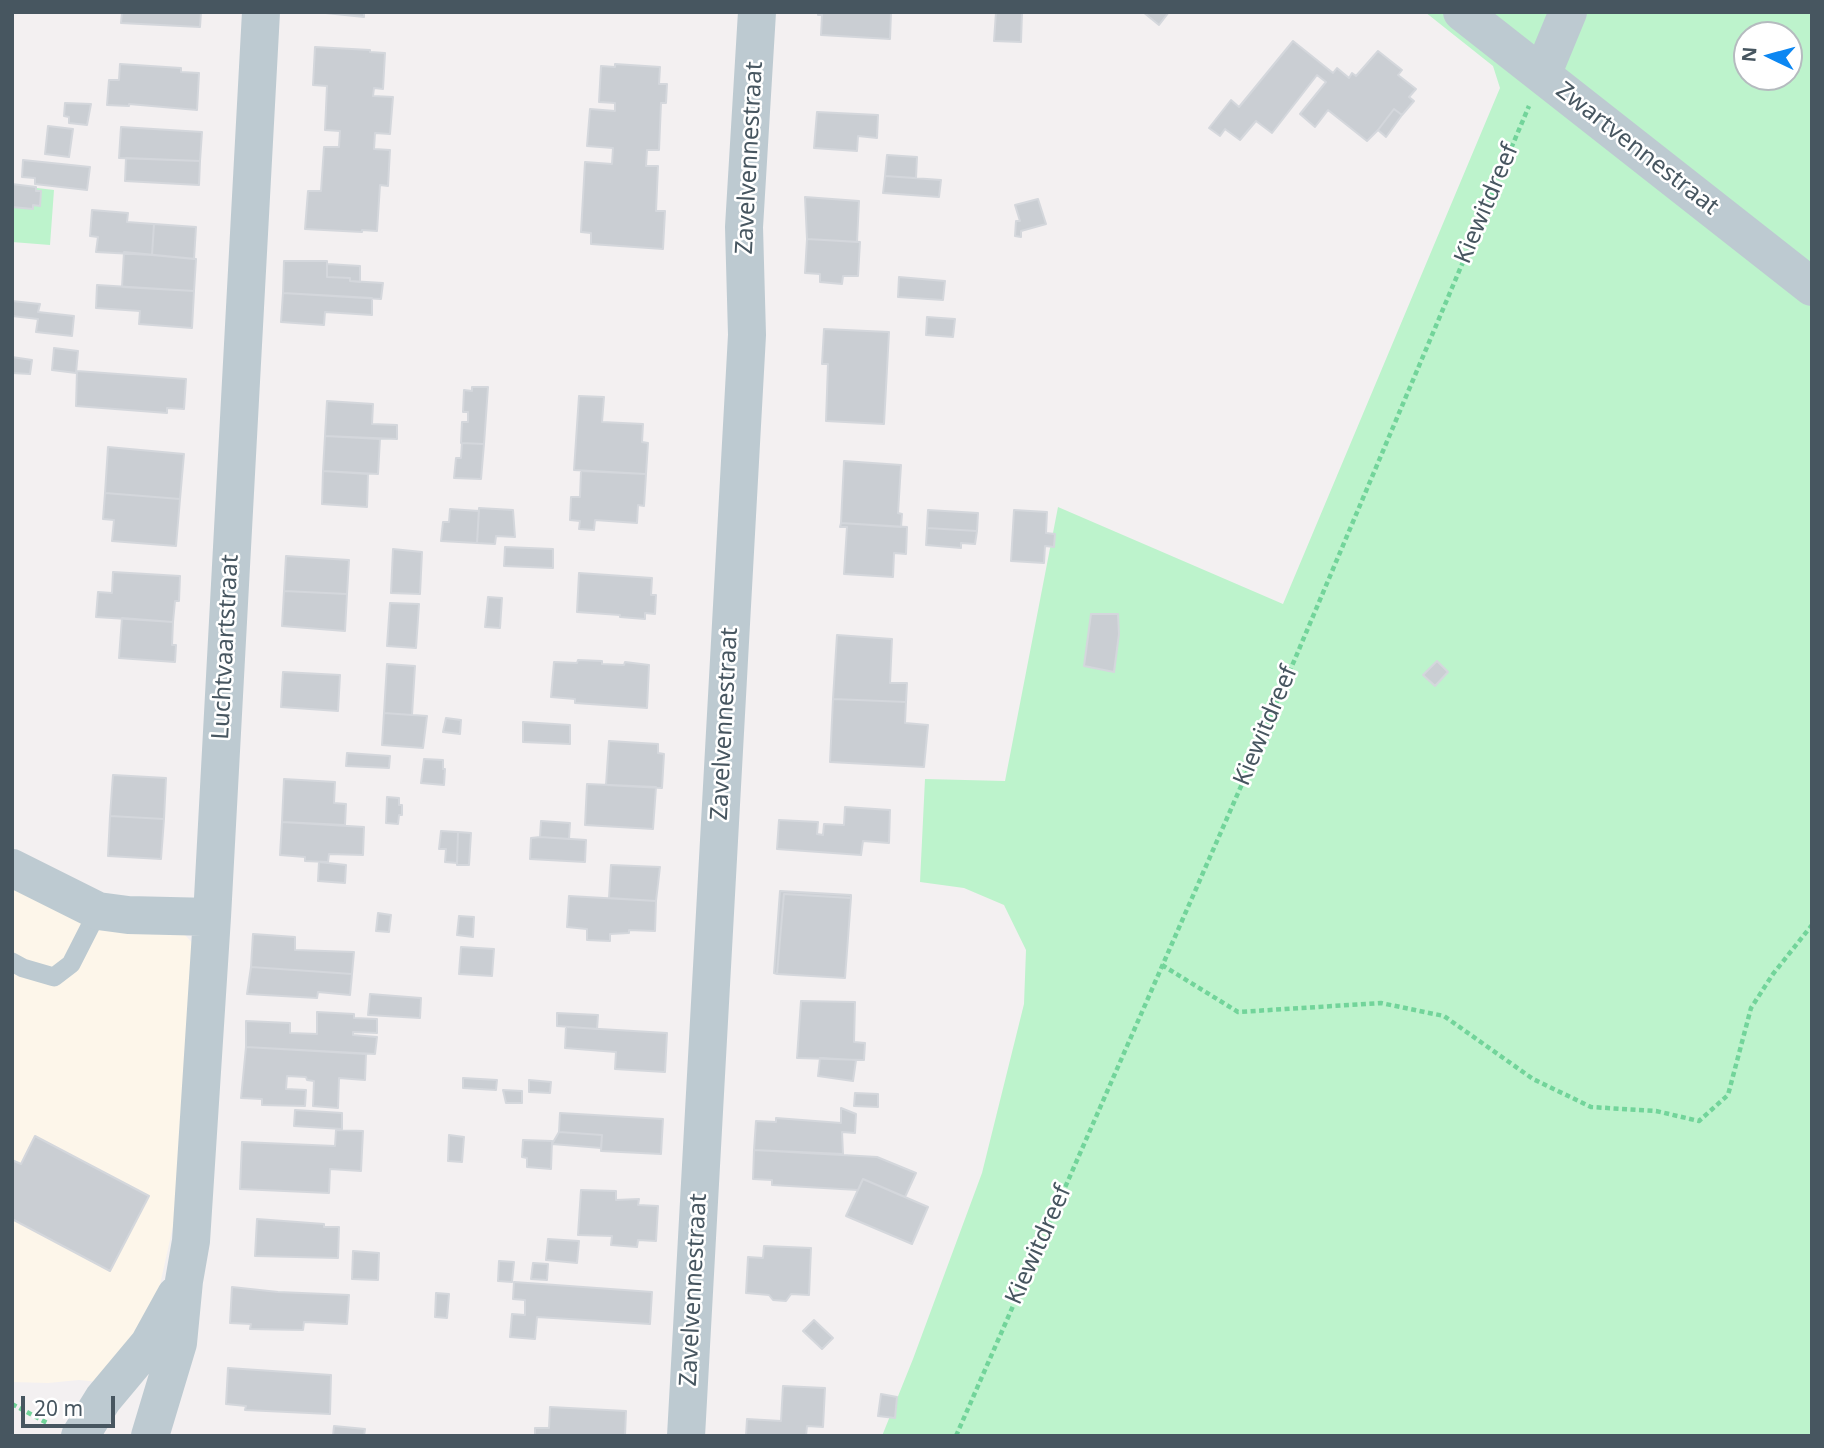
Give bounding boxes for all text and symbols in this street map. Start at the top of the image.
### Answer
north arrow [1733,21,1803,91]
text: N [1735,46,1763,63]
street label: Zavelvennestraat [731,61,769,255]
street label: Zwartvennestraat [1550,76,1724,222]
street label: Kiewitdreef [1449,140,1525,268]
street label: Luchtvaartstraat [207,554,245,740]
street label: Zavelvennestraat [706,627,744,821]
street label: Kiewitdreef [1228,662,1304,790]
street label: Kiewitdreef [1000,1181,1078,1309]
street label: Zavelvennestraat [675,1193,713,1387]
scale bar [24,1382,119,1426]
text: 20 m [34,1394,83,1422]

